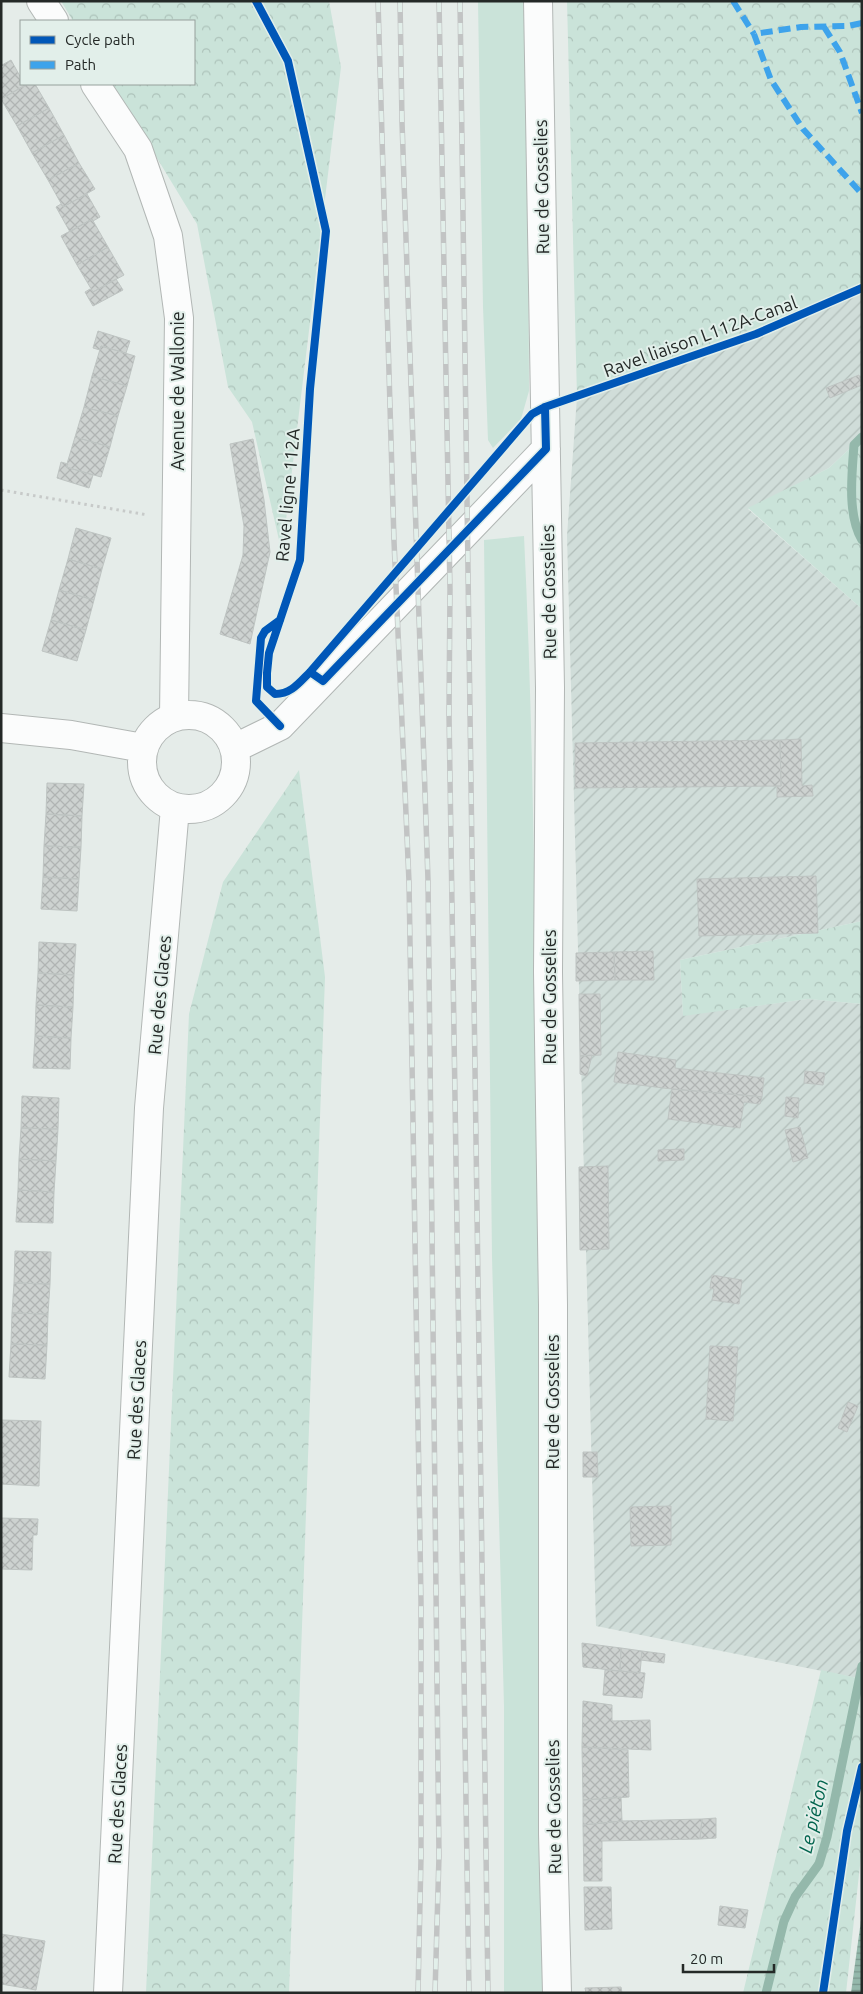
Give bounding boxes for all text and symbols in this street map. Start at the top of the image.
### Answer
legend [20,20,195,85]
text: Cycle path [65,31,135,48]
text: Path [65,56,96,73]
street label: Rue de Gosselies [530,119,552,255]
street label: Ravel liaison L112A-Canal [600,292,800,380]
street label: Avenue de Wallonie [167,311,187,471]
street label: Ravel ligne 112A [271,427,303,563]
street label: Rue de Gosselies [537,524,559,660]
street label: Rue de Gosselies [539,929,559,1065]
street label: Rue des Glaces [144,934,174,1056]
street label: Rue de Gosselies [542,1334,562,1470]
street label: Rue des Glaces [123,1339,149,1460]
street label: Rue de Gosselies [542,1739,564,1875]
street label: Rue des Glaces [104,1743,130,1864]
water label: Le piéton [794,1777,832,1855]
scale bar [683,1942,774,1974]
text: 20 m [690,1950,723,1967]

